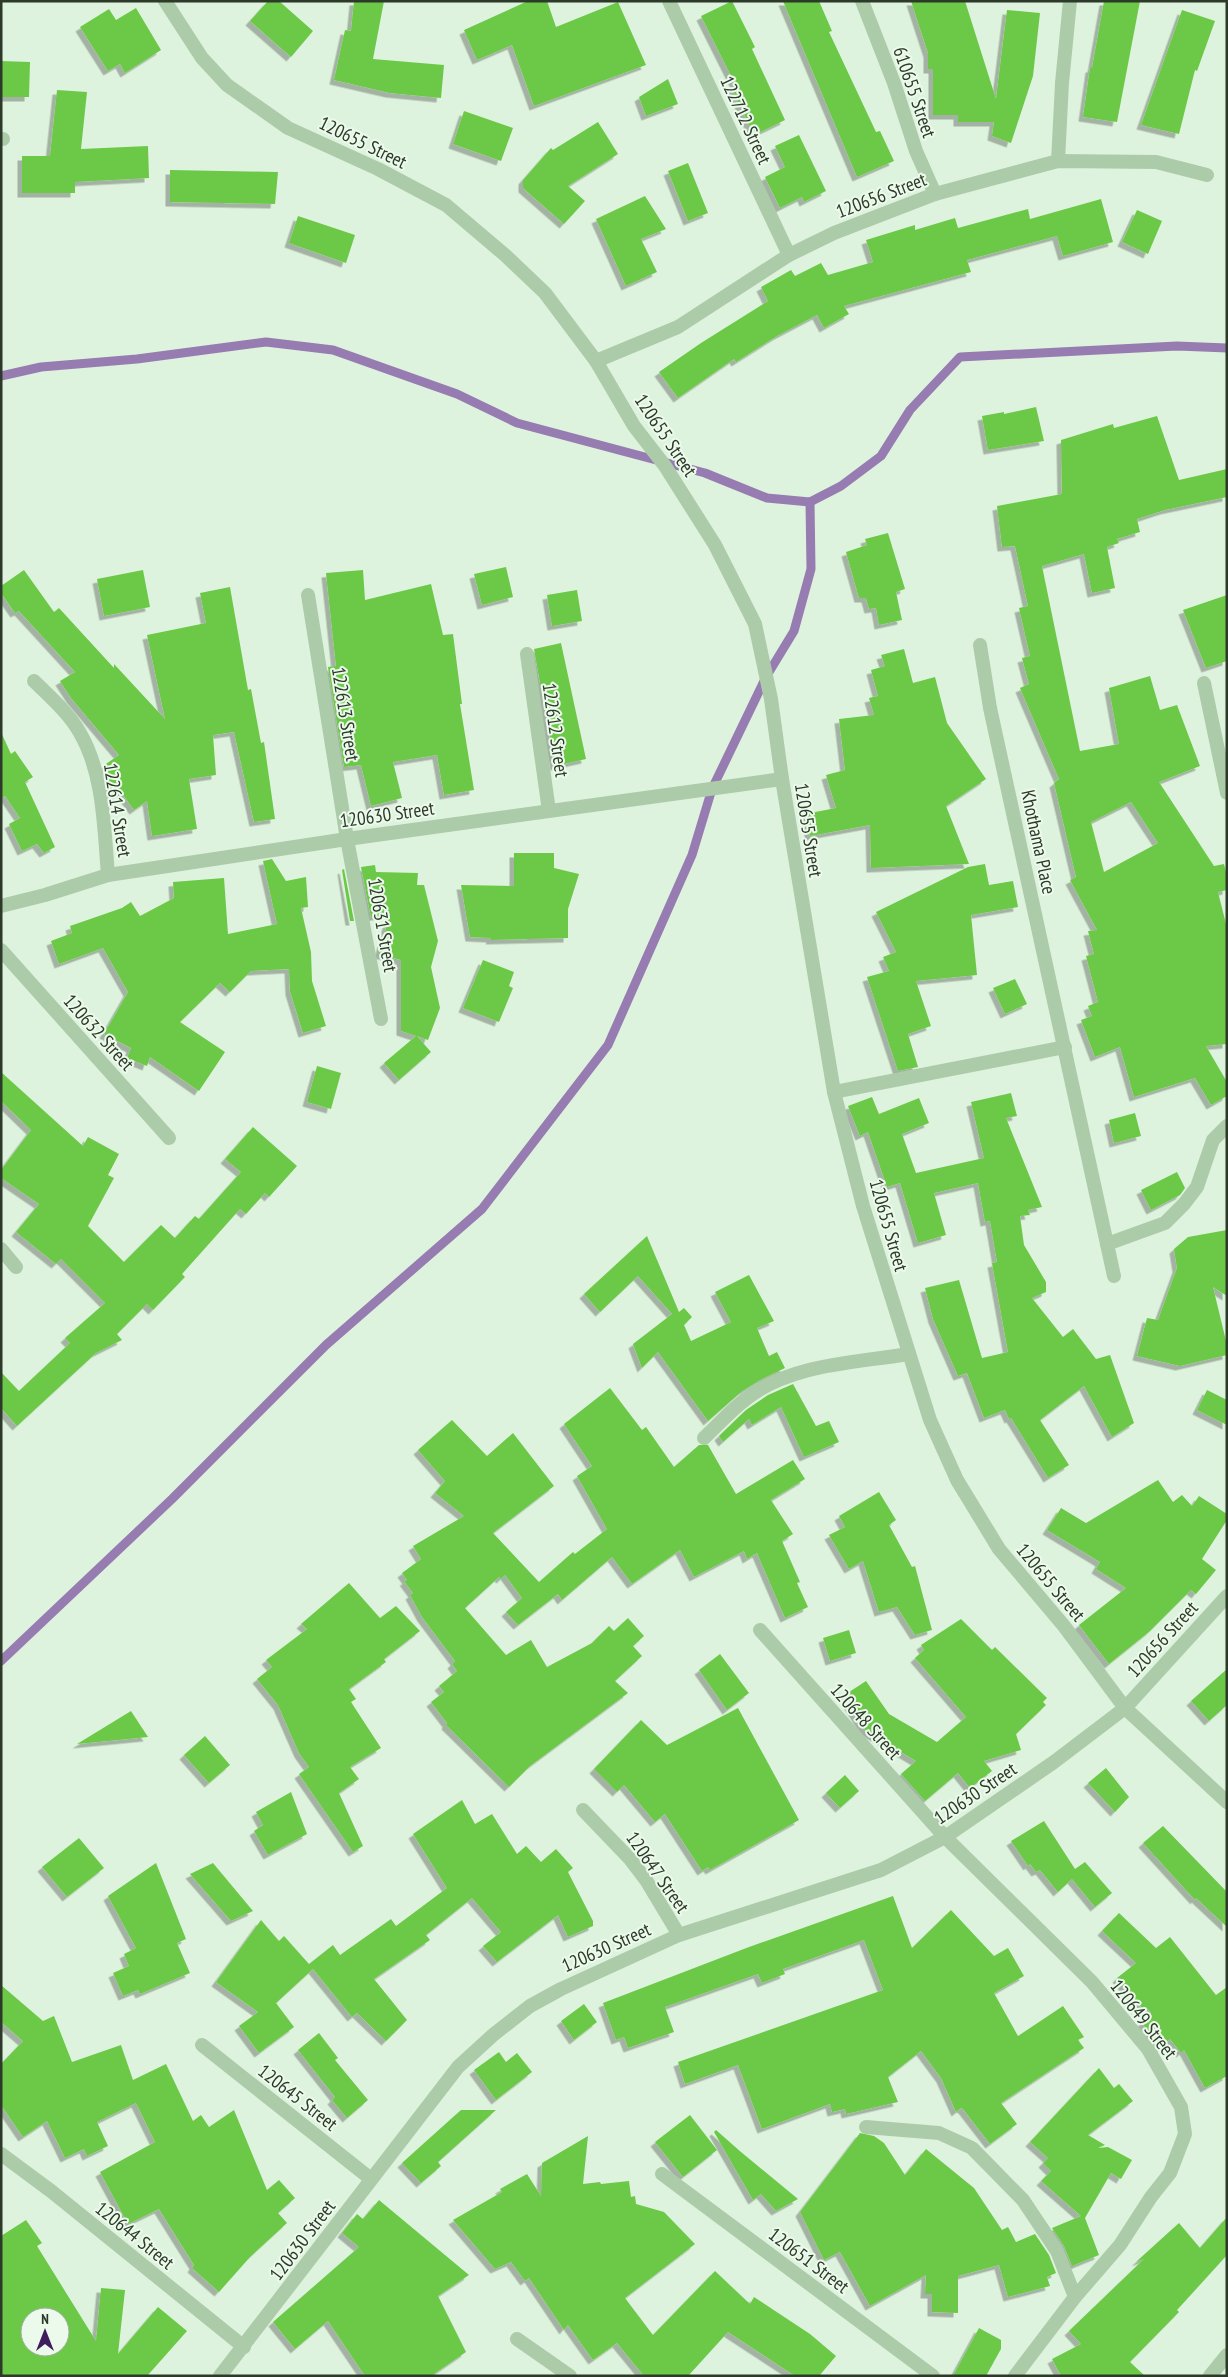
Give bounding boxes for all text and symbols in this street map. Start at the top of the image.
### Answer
street label: 610655 Street [888,43,942,141]
street label: 122712 Street [715,72,777,169]
street label: 120655 Street [315,110,411,174]
street label: 120656 Street [833,167,930,223]
street label: 120655 Street [630,389,703,482]
street label: 122613 Street [327,665,365,763]
street label: 122612 Street [538,681,575,779]
street label: 122614 Street [99,761,137,859]
street label: 120655 Street [790,781,828,879]
street label: Khothama Place [1016,788,1062,896]
street label: 120630 Street [338,795,436,832]
street label: 120631 Street [363,876,403,974]
street label: 120632 Street [58,989,140,1076]
street label: 120655 Street [864,1176,914,1275]
street label: 120655 Street [1011,1538,1091,1627]
street label: 120656 Street [1121,1595,1203,1682]
street label: 120648 Street [825,1678,907,1765]
street label: 120630 Street [929,1756,1022,1829]
street label: 120647 Street [621,1827,695,1918]
street label: 120630 Street [558,1916,655,1977]
street label: 120649 Street [1105,1974,1183,2064]
street label: 120645 Street [253,2058,343,2136]
street label: 120630 Street [264,2194,341,2285]
street label: 120644 Street [91,2196,180,2275]
street label: 120651 Street [764,2222,855,2299]
north arrow [20,2307,70,2357]
text: N [41,2310,49,2328]

